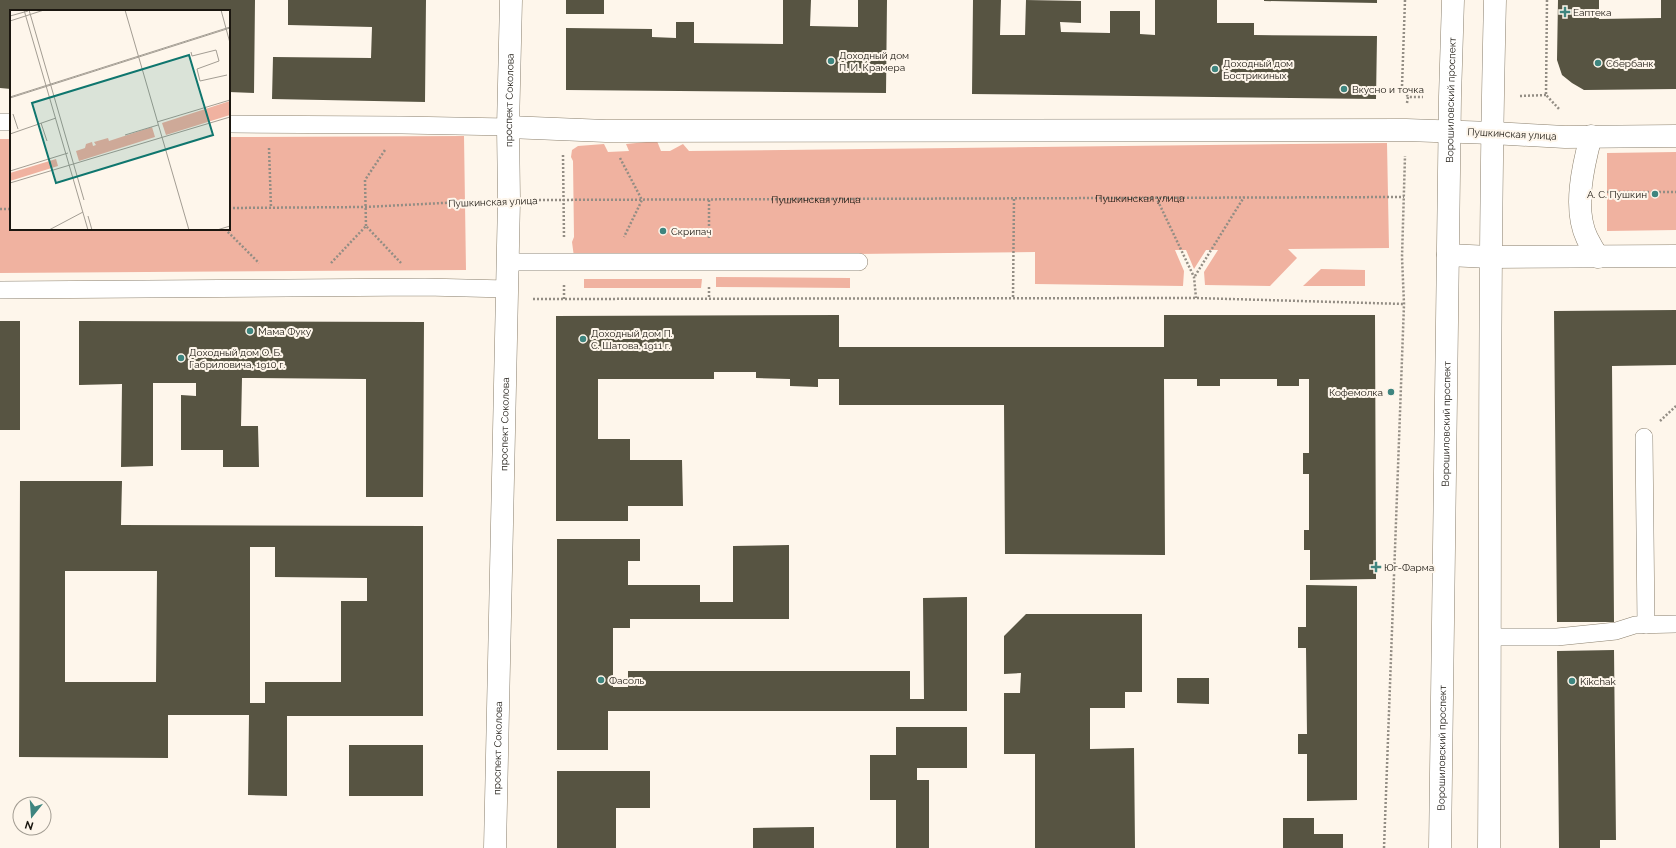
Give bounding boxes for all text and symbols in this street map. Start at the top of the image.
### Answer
marker: Еаптека [1560,7,1570,17]
place label: Еаптека [1573,7,1611,18]
inset map [10,10,230,230]
street label: Ворошиловский проспект [1444,37,1457,163]
place label: Доходный дом П. И. Крамера [839,50,909,73]
street label: проспект Соколова [502,53,515,147]
marker: Доходный дом П. И. Крамера [826,56,836,66]
place label: Доходный дом Бострикиных [1223,58,1293,81]
marker: Сбербанк [1593,58,1603,68]
place label: Сбербанк [1606,58,1654,69]
marker: Доходный дом Бострикиных [1210,64,1220,74]
marker: Вкусно и точка [1339,84,1349,94]
place label: Вкусно и точка [1352,84,1424,95]
street label: Пушкинская улица [1467,126,1557,142]
place label: А. С. Пушкин [1587,189,1647,200]
marker: А. С. Пушкин [1650,189,1660,199]
street label: Пушкинская улица [1095,192,1185,204]
street label: Пушкинская улица [771,193,861,205]
street label: Пушкинская улица [448,195,538,209]
marker: Скрипач [658,226,668,236]
place label: Скрипач [671,226,711,237]
marker: Мама Фуку [245,326,255,336]
place label: Мама Фуку [258,326,312,337]
place label: Доходный дом П. С. Шатова, 1911 г. [591,328,673,351]
marker: Доходный дом П. С. Шатова, 1911 г. [578,334,588,344]
place label: Доходный дом О. Б. Габриловича, 1910 г. [189,347,285,370]
marker: Доходный дом О. Б. Габриловича, 1910 г. [176,353,186,363]
street label: Ворошиловский проспект [1439,361,1452,487]
street label: проспект Соколова [498,377,511,471]
place label: Кофемолка [1329,387,1383,398]
marker: Кофемолка [1386,387,1396,397]
marker: Юг-Фарма [1371,562,1381,572]
place label: Юг-Фарма [1384,562,1434,573]
marker: Фасоль [596,675,606,685]
place label: Фасоль [609,675,645,686]
marker: Kikchak [1567,676,1577,686]
place label: Kikchak [1580,676,1616,687]
street label: Ворошиловский проспект [1435,685,1448,811]
street label: проспект Соколова [491,701,504,795]
north arrow [12,796,52,836]
text: N [23,818,35,833]

